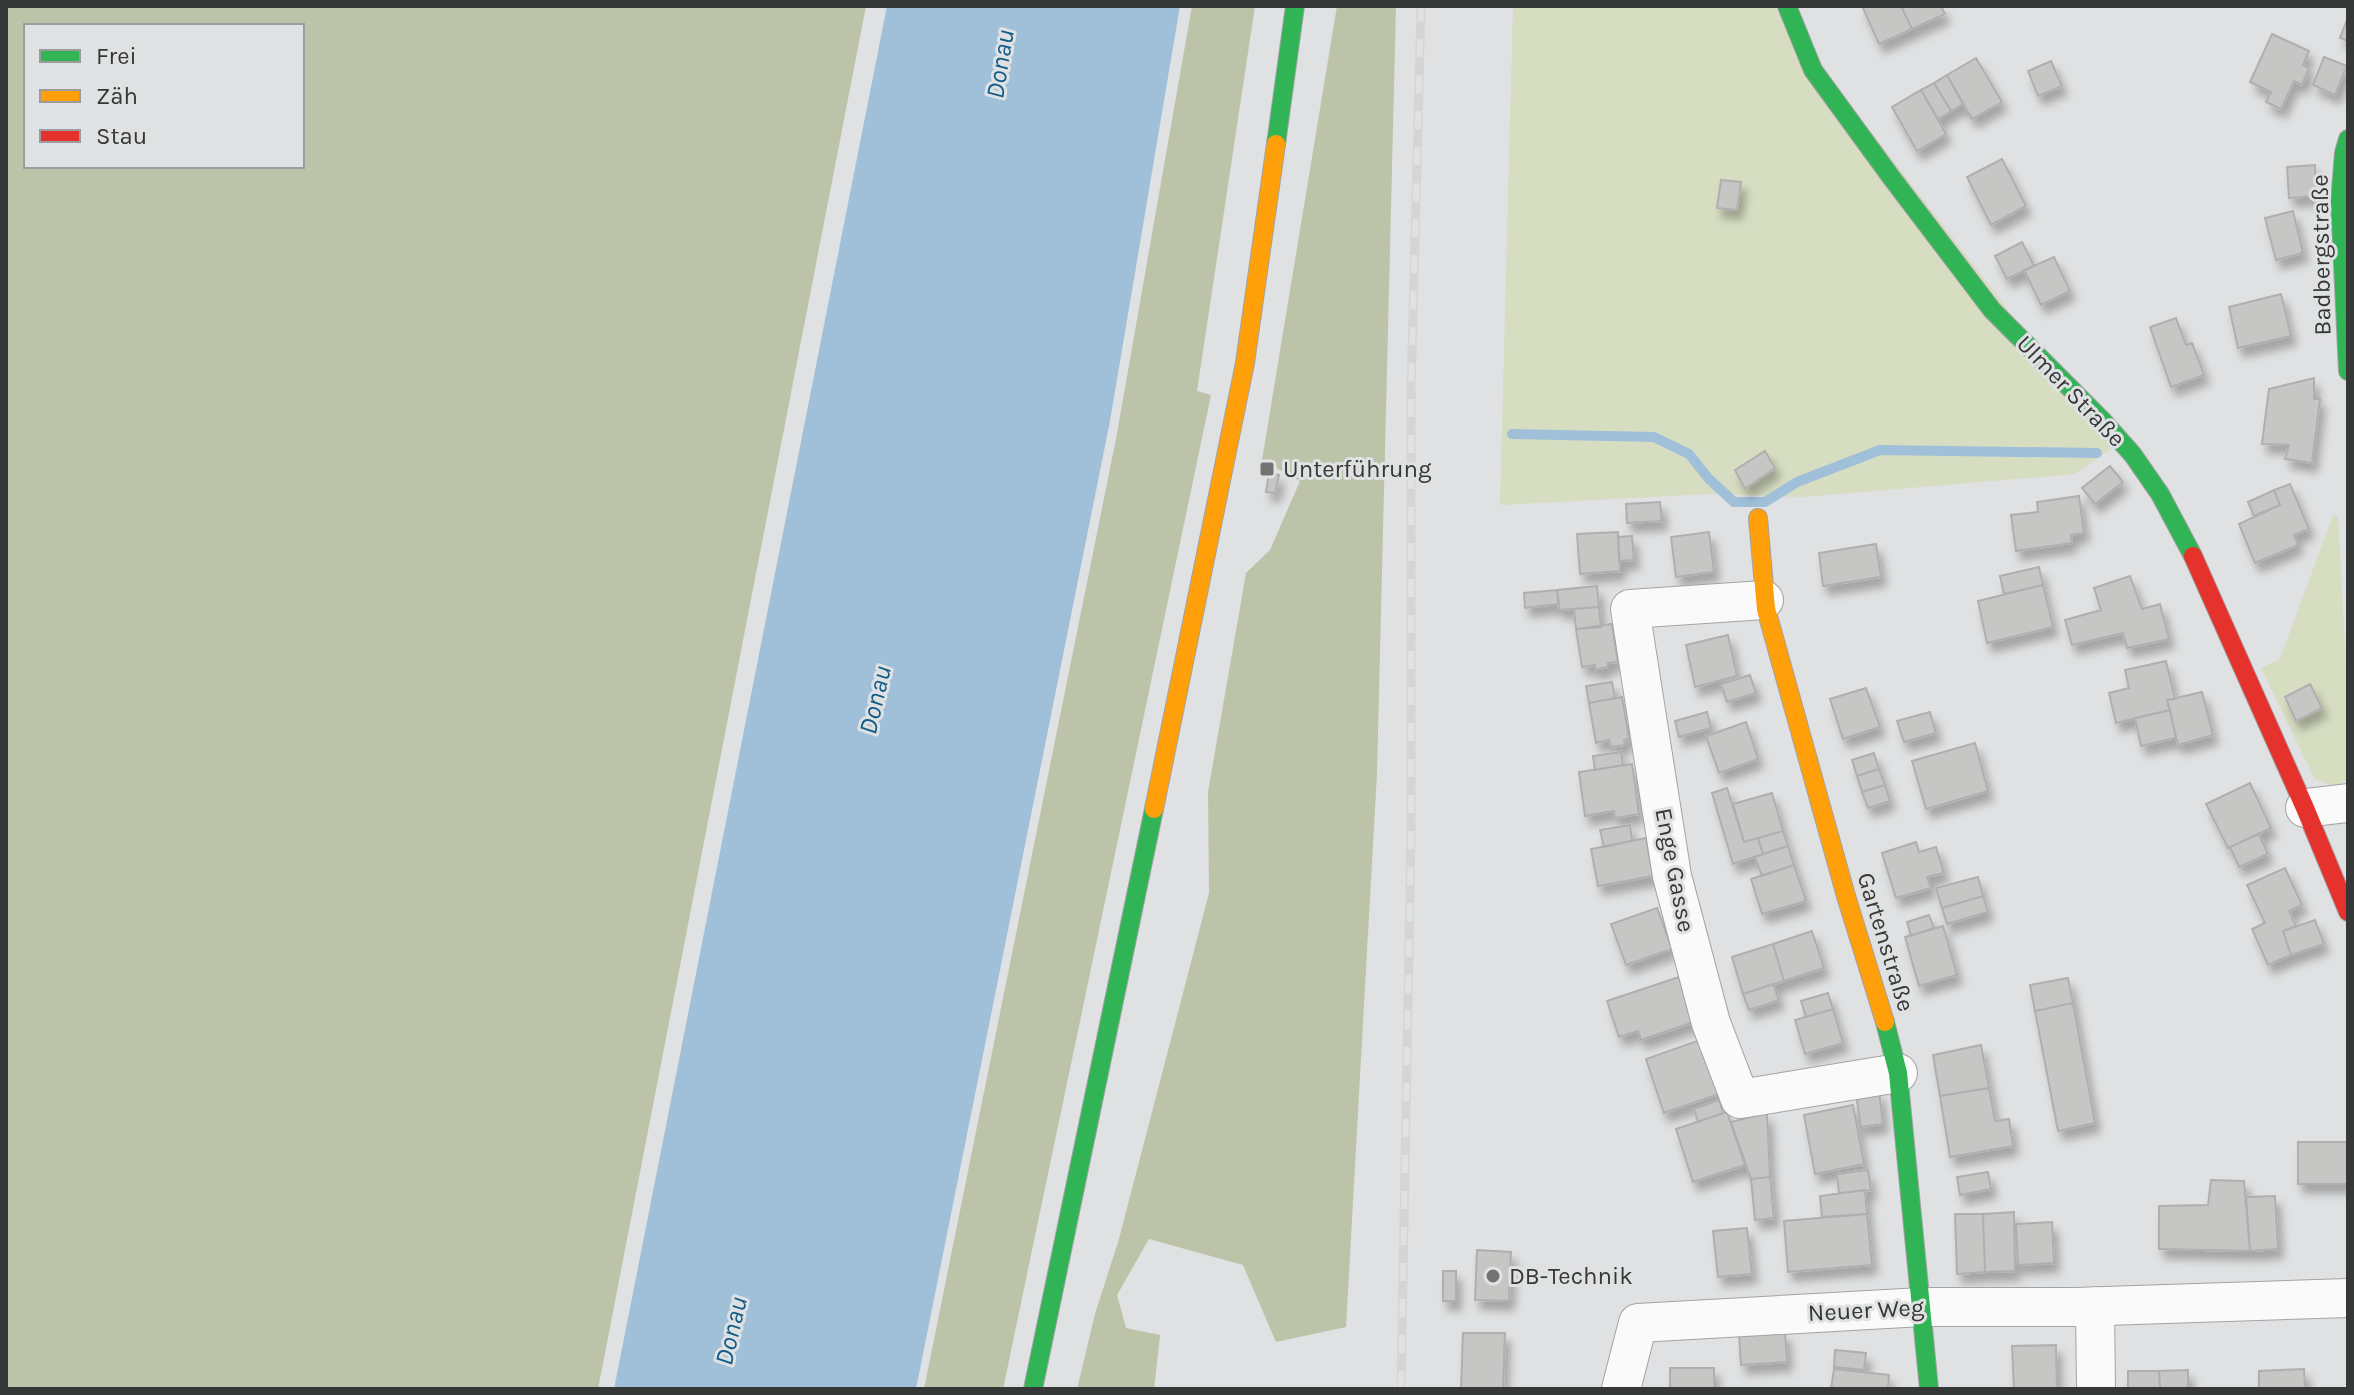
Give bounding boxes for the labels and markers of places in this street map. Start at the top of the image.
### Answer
place label: Unterführung [1283,455,1432,483]
marker: Unterführung [1258,460,1276,478]
place label: DB-Technik [1509,1262,1633,1290]
marker: DB-Technik [1484,1267,1502,1285]

